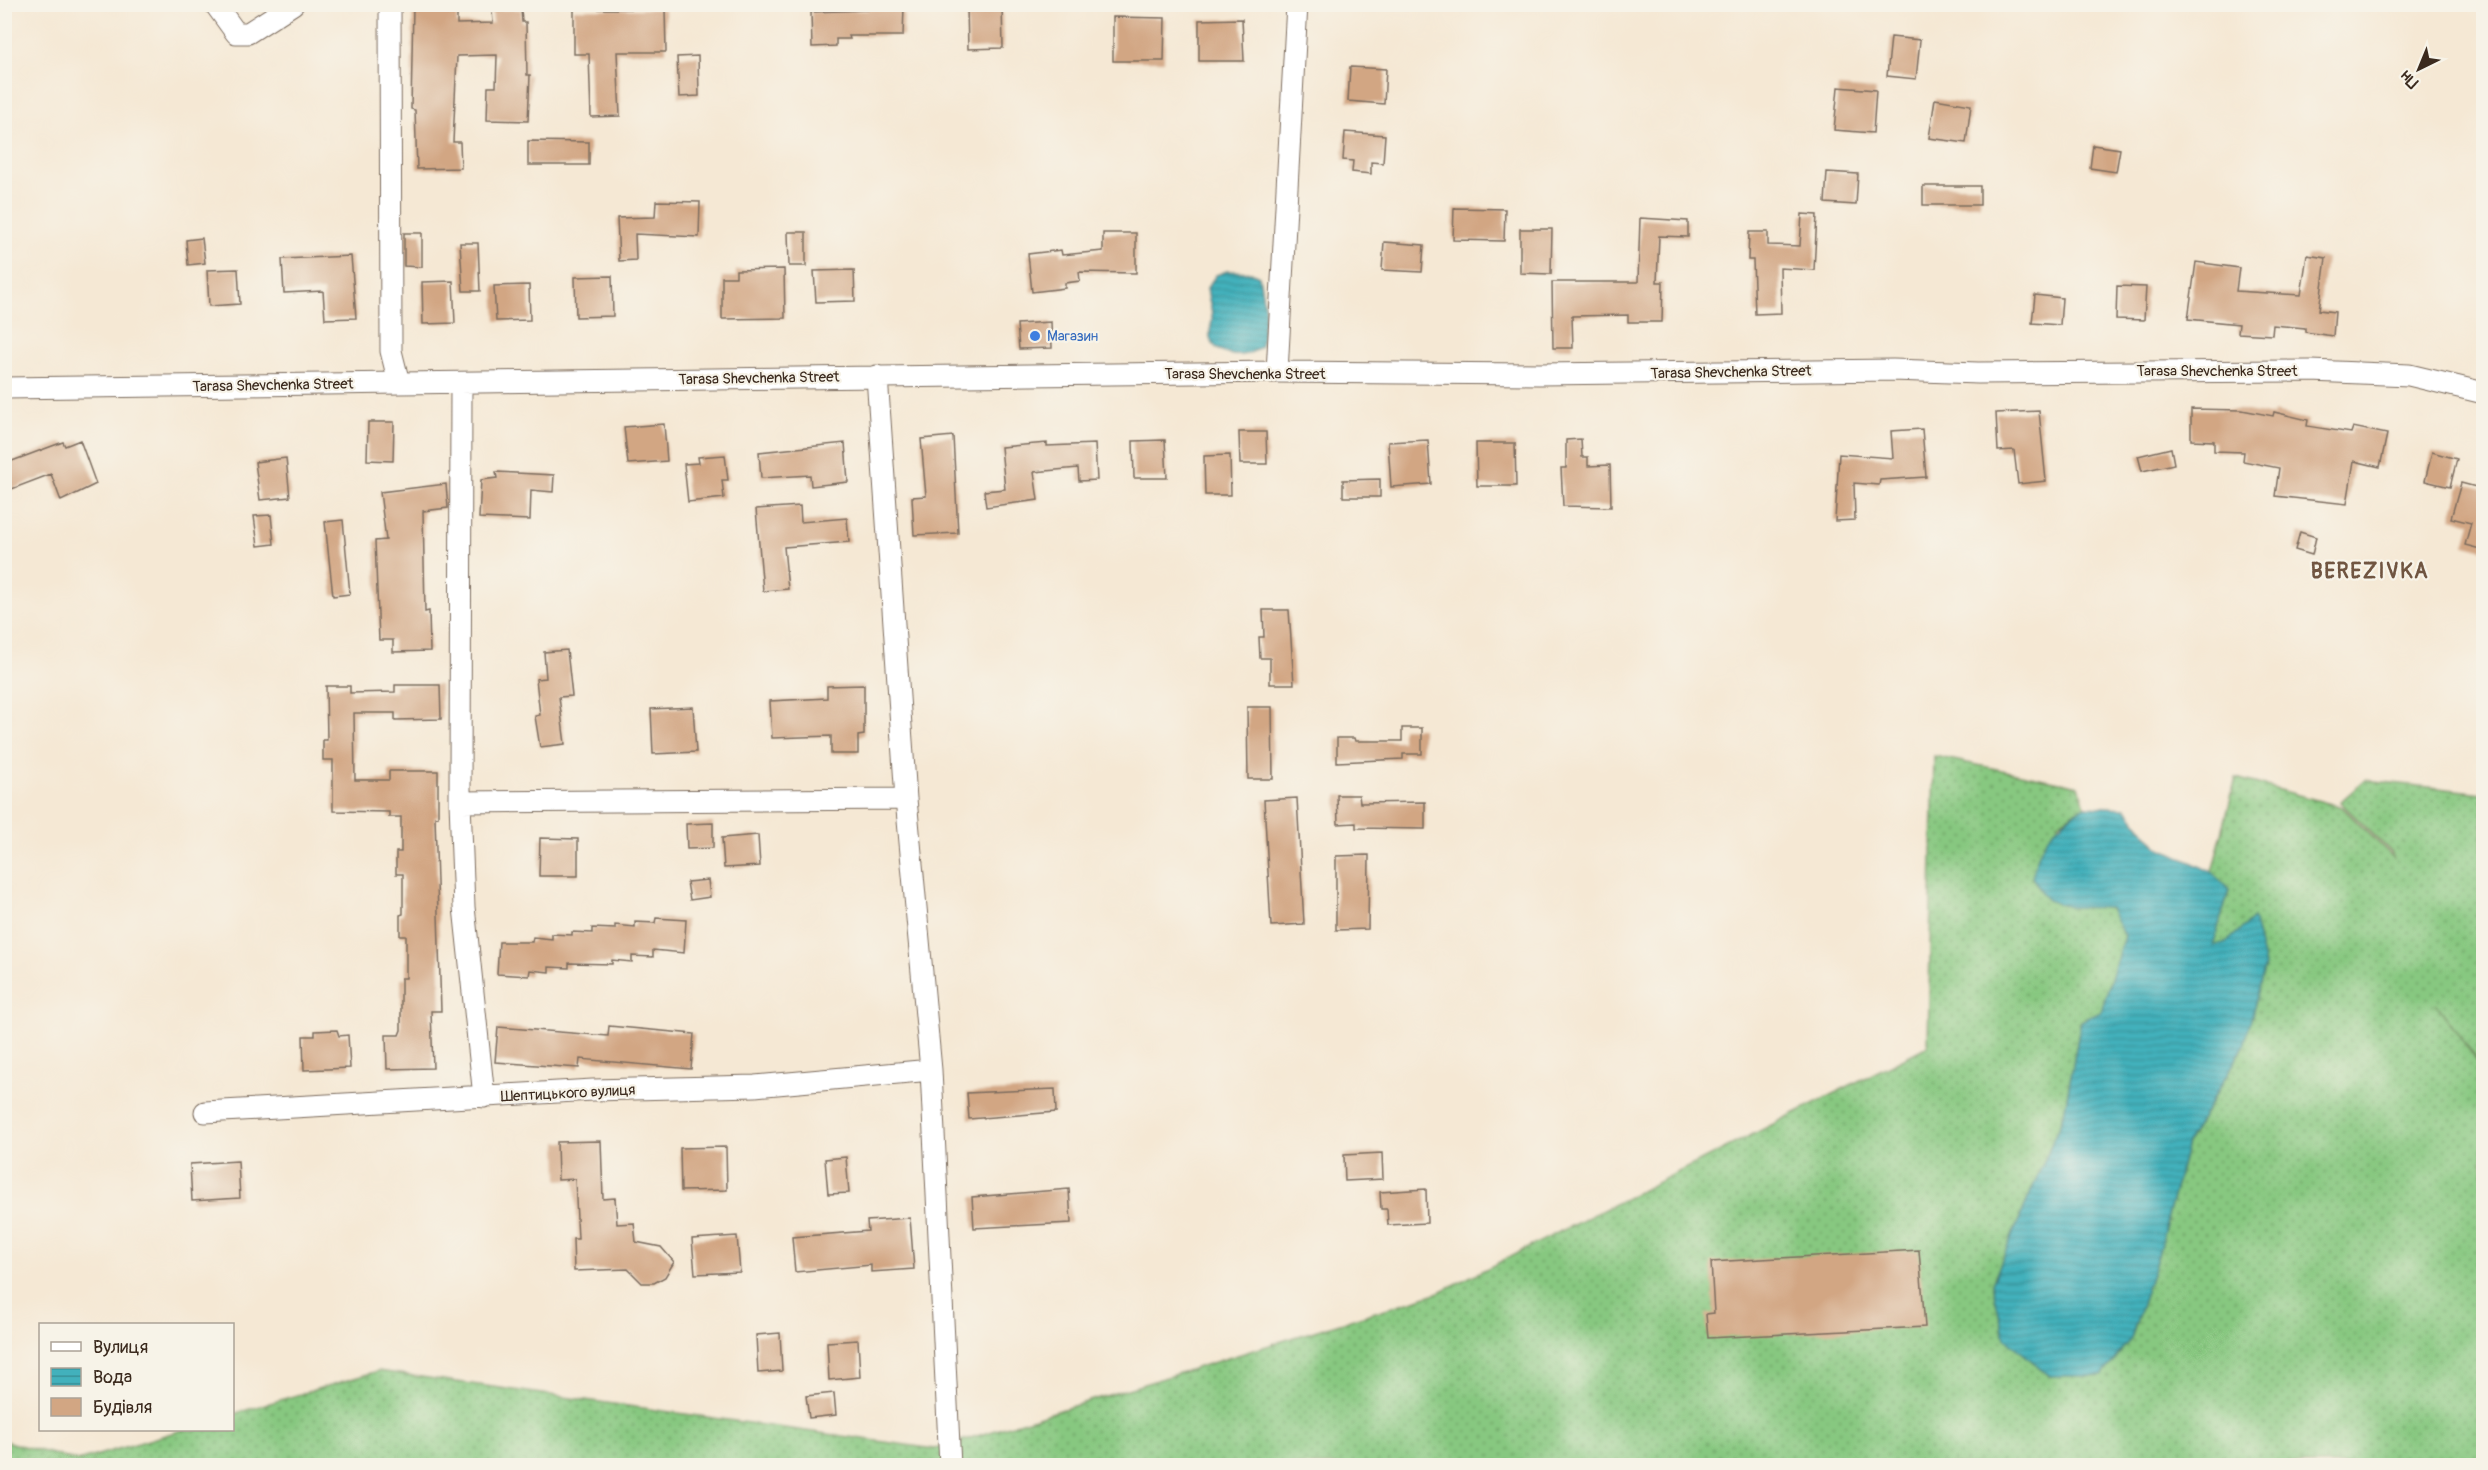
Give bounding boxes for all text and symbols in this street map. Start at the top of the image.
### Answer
north arrow [2389,39,2449,99]
text: Пн [2396,66,2423,93]
place label: Магазин [1047,327,1098,346]
marker: Магазин [1028,329,1042,343]
street label: Tarasa Shevchenka Street [1650,362,1813,383]
street label: Tarasa Shevchenka Street [2137,362,2298,381]
street label: Tarasa Shevchenka Street [1165,365,1326,384]
street label: Tarasa Shevchenka Street [678,368,841,389]
street label: Tarasa Shevchenka Street [192,375,355,396]
district label: BEREZIVKA [2311,558,2429,585]
street label: Шептицького вулиця [500,1080,636,1107]
legend [39,1323,234,1431]
text: Вулиця [93,1336,148,1359]
text: Вода [93,1366,132,1389]
text: Будівля [93,1396,152,1419]

